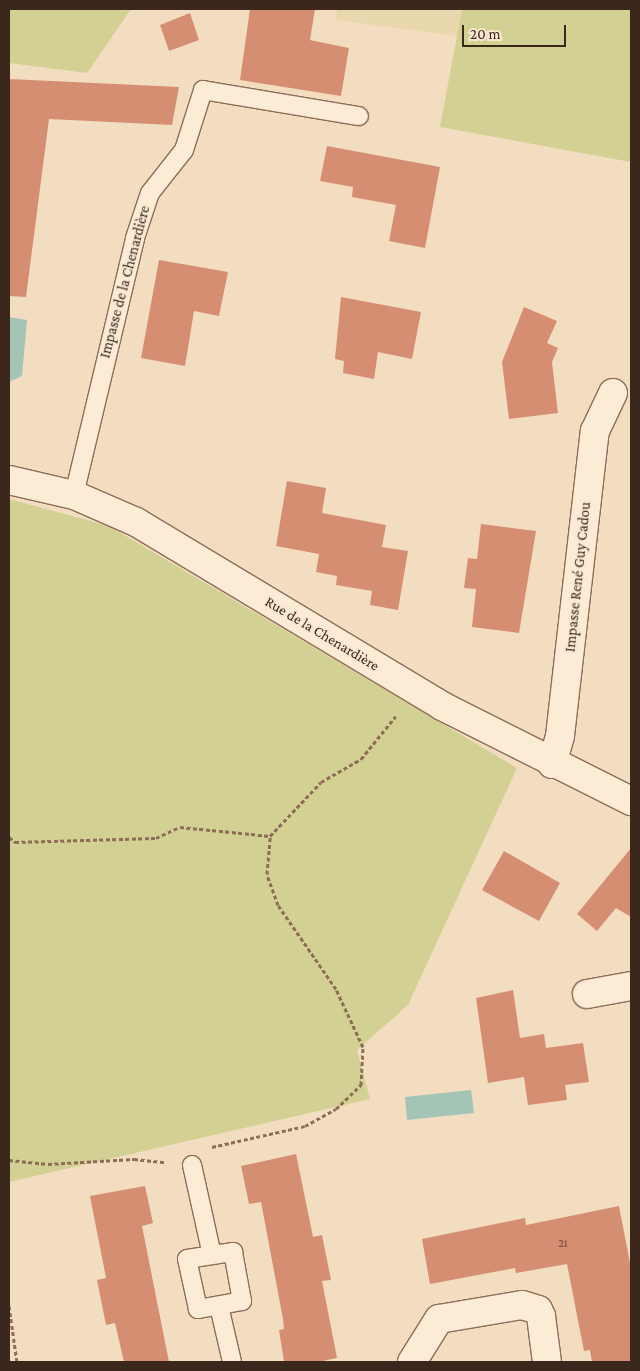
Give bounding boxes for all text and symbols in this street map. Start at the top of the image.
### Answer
scale bar [465,15,569,47]
text: 20 m [470,26,501,42]
street label: Impasse de la Chenardière [96,204,154,360]
street label: Impasse René Guy Cadou [561,501,595,653]
street label: Rue de la Chenardière [262,593,382,675]
house number: 21 [558,1237,568,1251]

